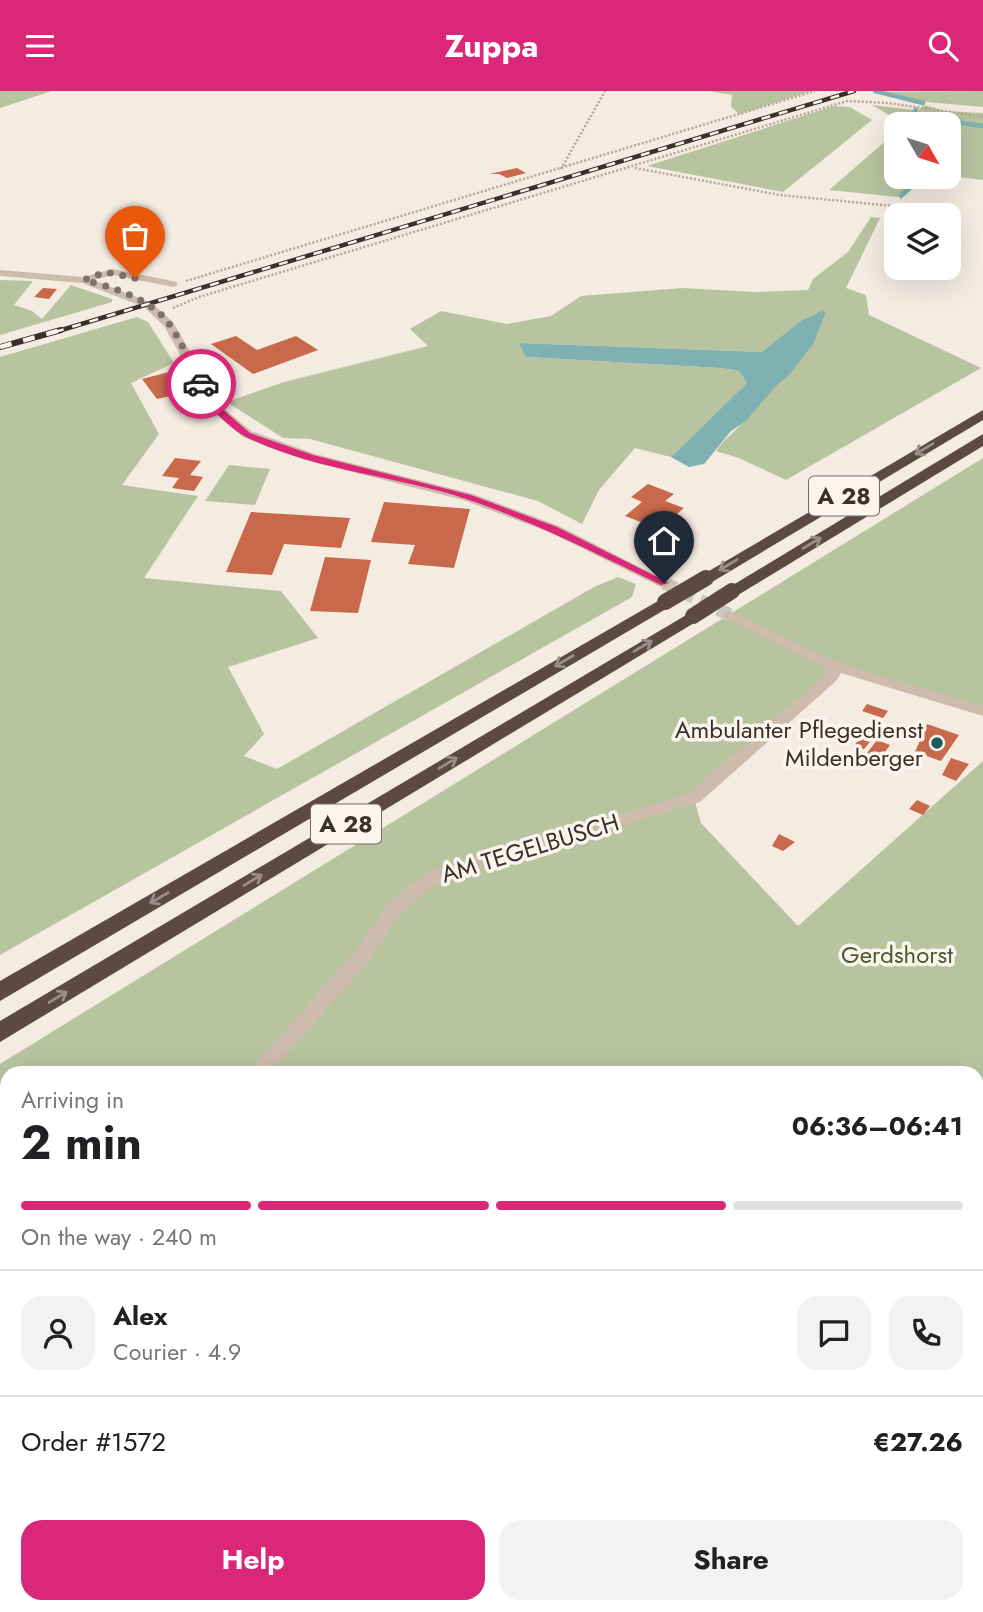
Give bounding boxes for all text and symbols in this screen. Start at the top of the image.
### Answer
text: Zuppa [444,23,539,69]
icon: menu [21,27,59,65]
icon: search [924,27,962,65]
north arrow [884,112,961,189]
map controls [884,112,961,280]
button: layers [884,203,961,280]
pin [105,206,165,278]
icon: bag [116,217,154,255]
courier [166,349,236,419]
icon: car [182,365,220,403]
one-way arrow [915,442,935,456]
road number: A 28 [809,477,879,515]
pin [634,511,694,583]
icon: home [645,522,683,560]
one-way arrow [801,535,821,549]
one-way arrow [719,558,739,572]
one-way arrow [633,639,653,653]
one-way arrow [554,655,574,669]
place label: Ambulanter Pflegedienst Mildenberger [675,712,924,775]
marker: Ambulanter Pflegedienst Mildenberger [929,735,945,751]
one-way arrow [438,756,458,770]
road number: A 28 [311,804,381,843]
street label: AM TEGELBUSCH [437,804,623,892]
one-way arrow [243,873,263,887]
one-way arrow [149,892,169,906]
park label: Gerdshorst [841,937,953,972]
one-way arrow [48,990,68,1004]
text: Arriving in [21,1083,124,1117]
text: 06:36–06:41 [792,1107,963,1145]
text: 2 min [21,1110,142,1176]
text: On the way · 240 m [21,1220,217,1254]
button: person [21,1296,95,1370]
button: chat [797,1296,871,1370]
button: phone [889,1296,963,1370]
text: Alex [113,1297,167,1335]
text: Courier · 4.9 [113,1335,241,1369]
text: Order #1572 [21,1423,166,1461]
text: €27.26 [873,1423,963,1461]
button: Help [21,1520,485,1600]
button: Share [499,1520,963,1600]

